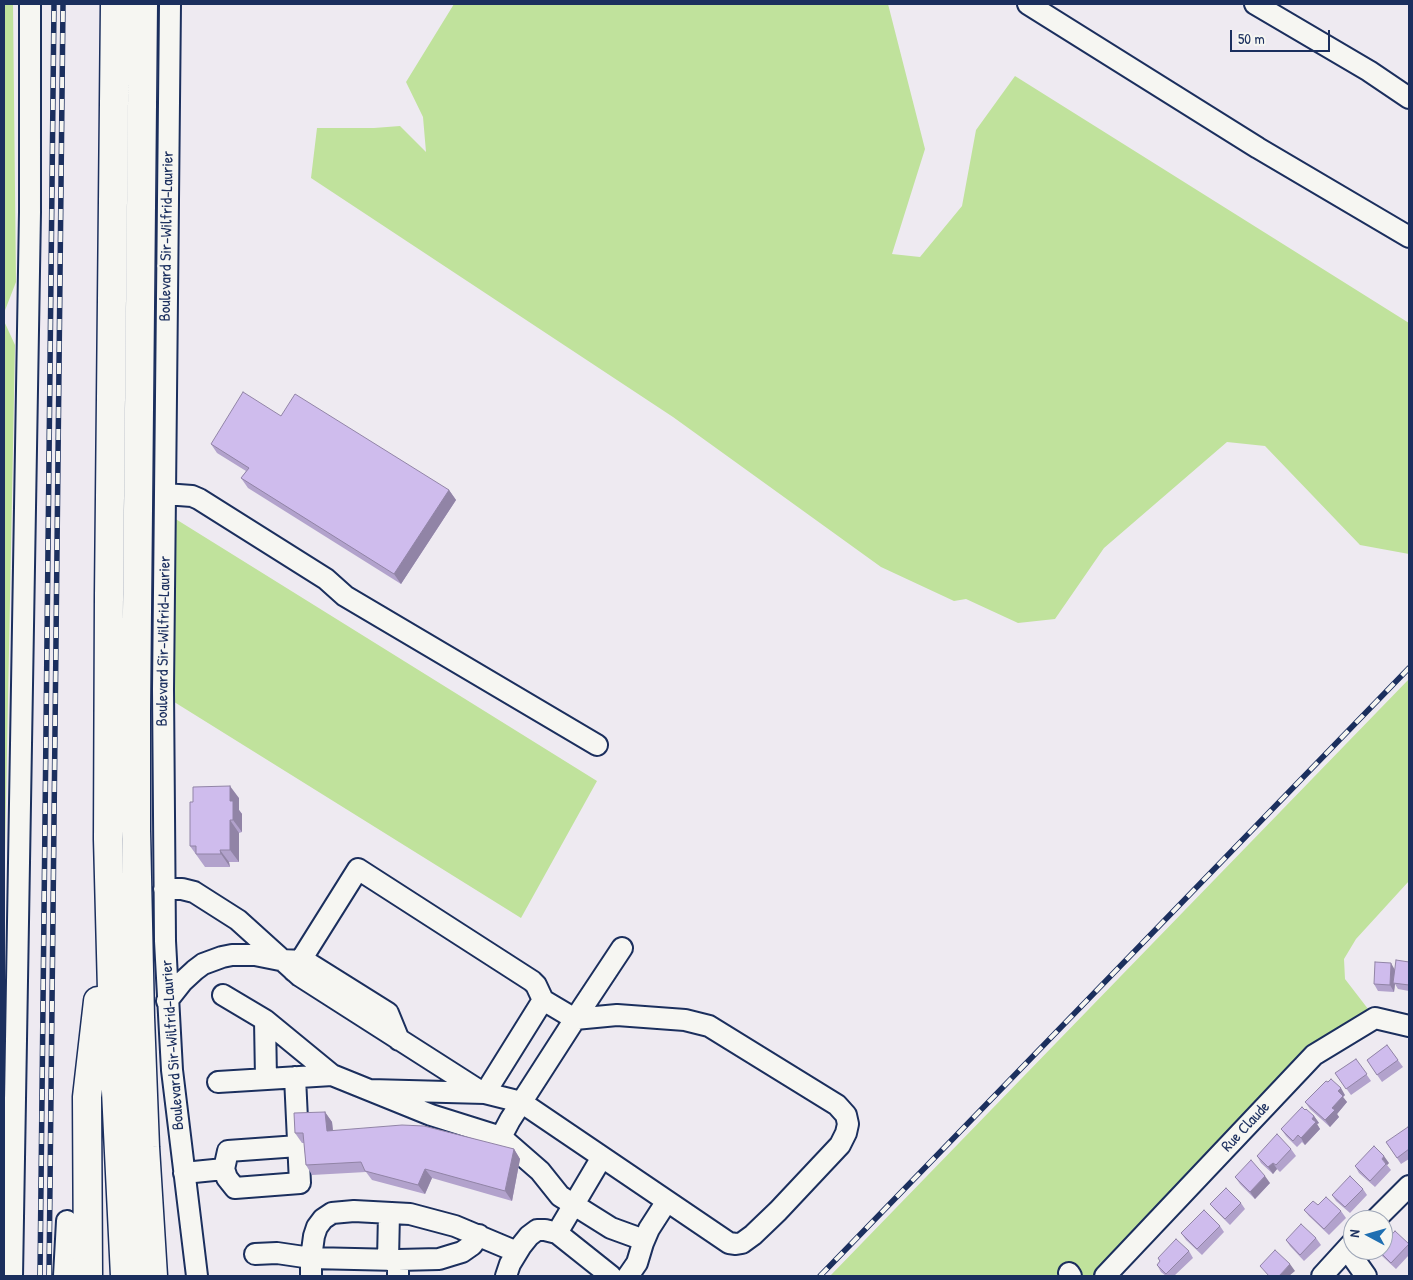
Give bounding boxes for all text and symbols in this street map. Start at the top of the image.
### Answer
scale bar [1233,20,1333,52]
text: 50 m [1238,28,1265,49]
street label: Boulevard Sir-Wilfrid-Laurier [156,151,178,321]
street label: Boulevard Sir-Wilfrid-Laurier [153,556,175,726]
street label: Boulevard Sir-Wilfrid-Laurier [157,959,189,1131]
street label: Rue Claude [1218,1098,1274,1156]
north arrow [1343,1210,1393,1260]
text: N [1344,1229,1363,1238]

